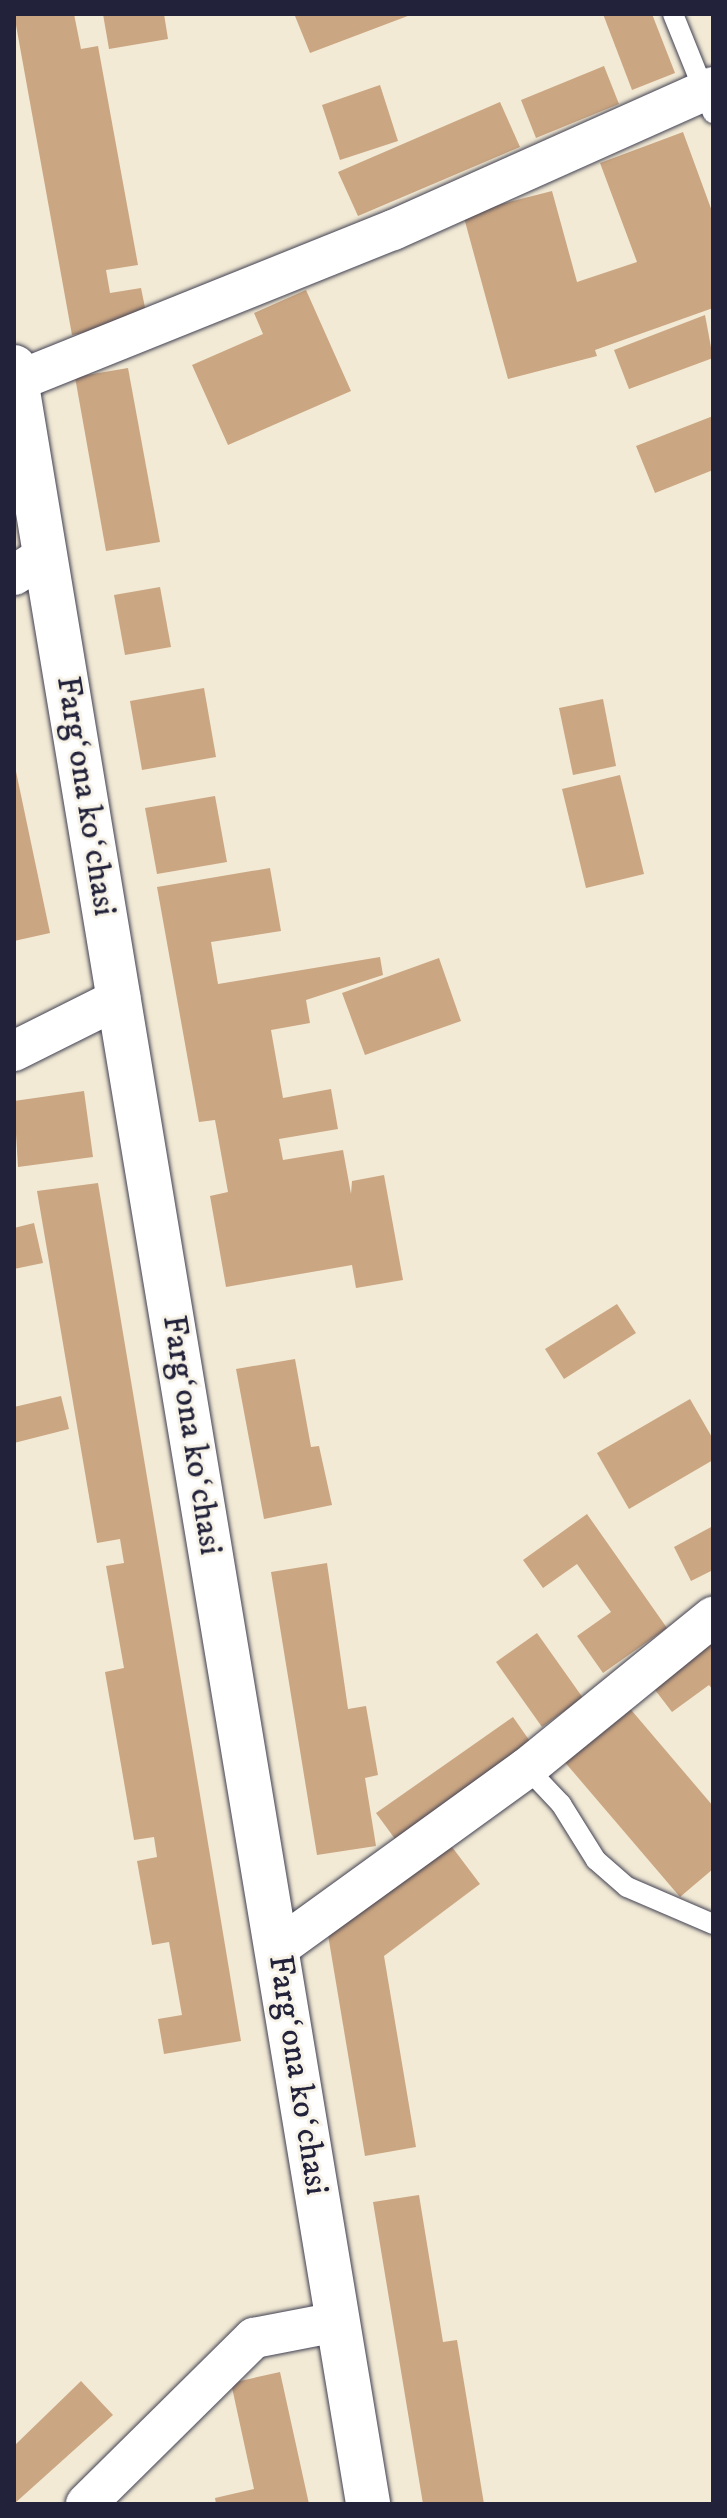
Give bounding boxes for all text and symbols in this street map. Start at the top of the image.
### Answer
street label: Fargʻona koʻchasi [47,673,125,919]
street label: Fargʻona koʻchasi [153,1312,231,1558]
street label: Fargʻona koʻchasi [259,1952,337,2198]

